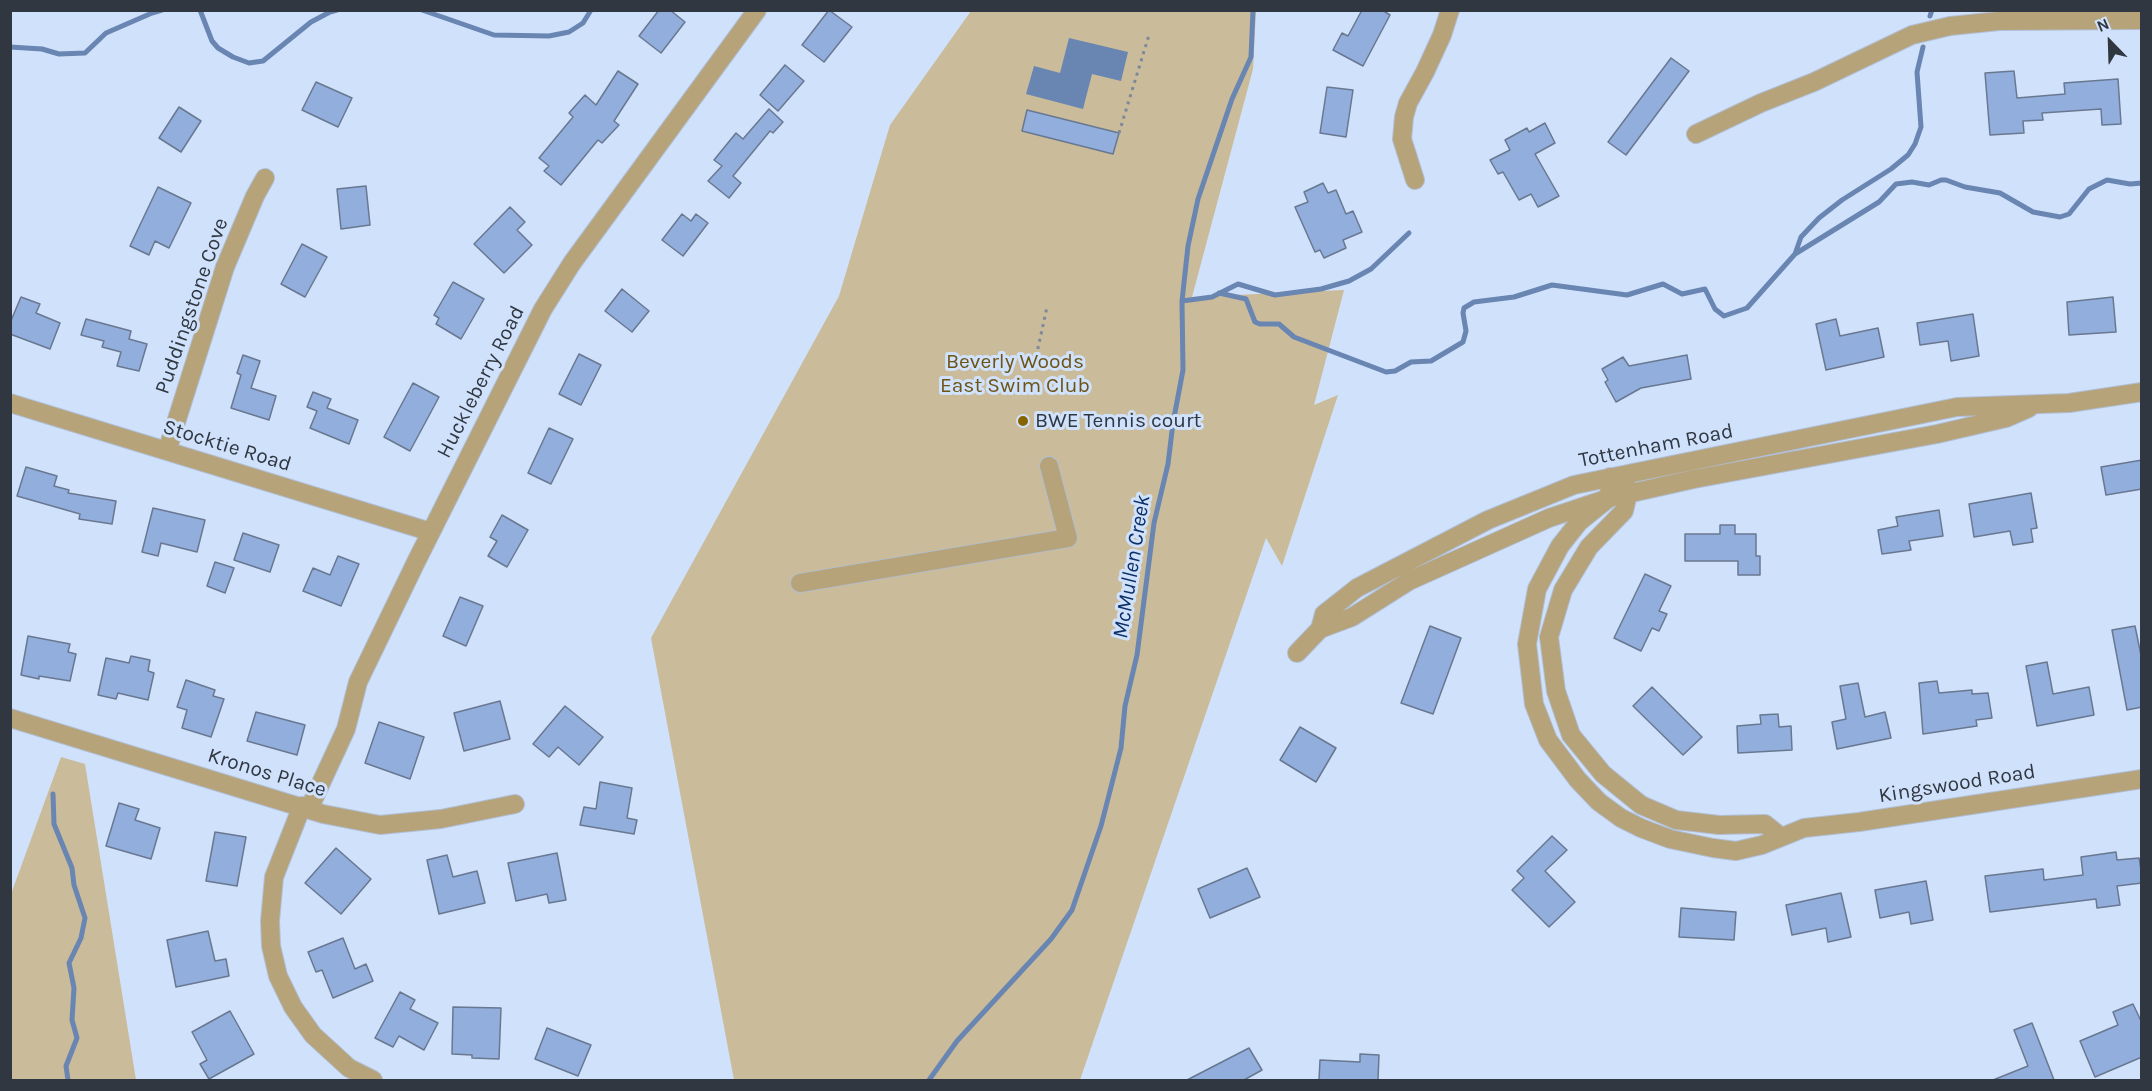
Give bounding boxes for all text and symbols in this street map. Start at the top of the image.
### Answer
north arrow [2080,12,2140,72]
text: N [2094,14,2112,36]
street label: Puddingstone Cove [150,215,234,397]
street label: Huckleberry Road [432,302,530,462]
park label: Beverly Woods East Swim Club [940,349,1090,399]
place label: BWE Tennis court [1035,408,1201,434]
marker: BWE Tennis court [1016,414,1030,428]
street label: Stocktie Road [160,415,294,477]
street label: Tottenham Road [1577,419,1735,473]
water label: McMullen Creek [1108,493,1156,641]
street label: Kronos Place [205,743,329,803]
street label: Kingswood Road [1877,759,2037,809]

